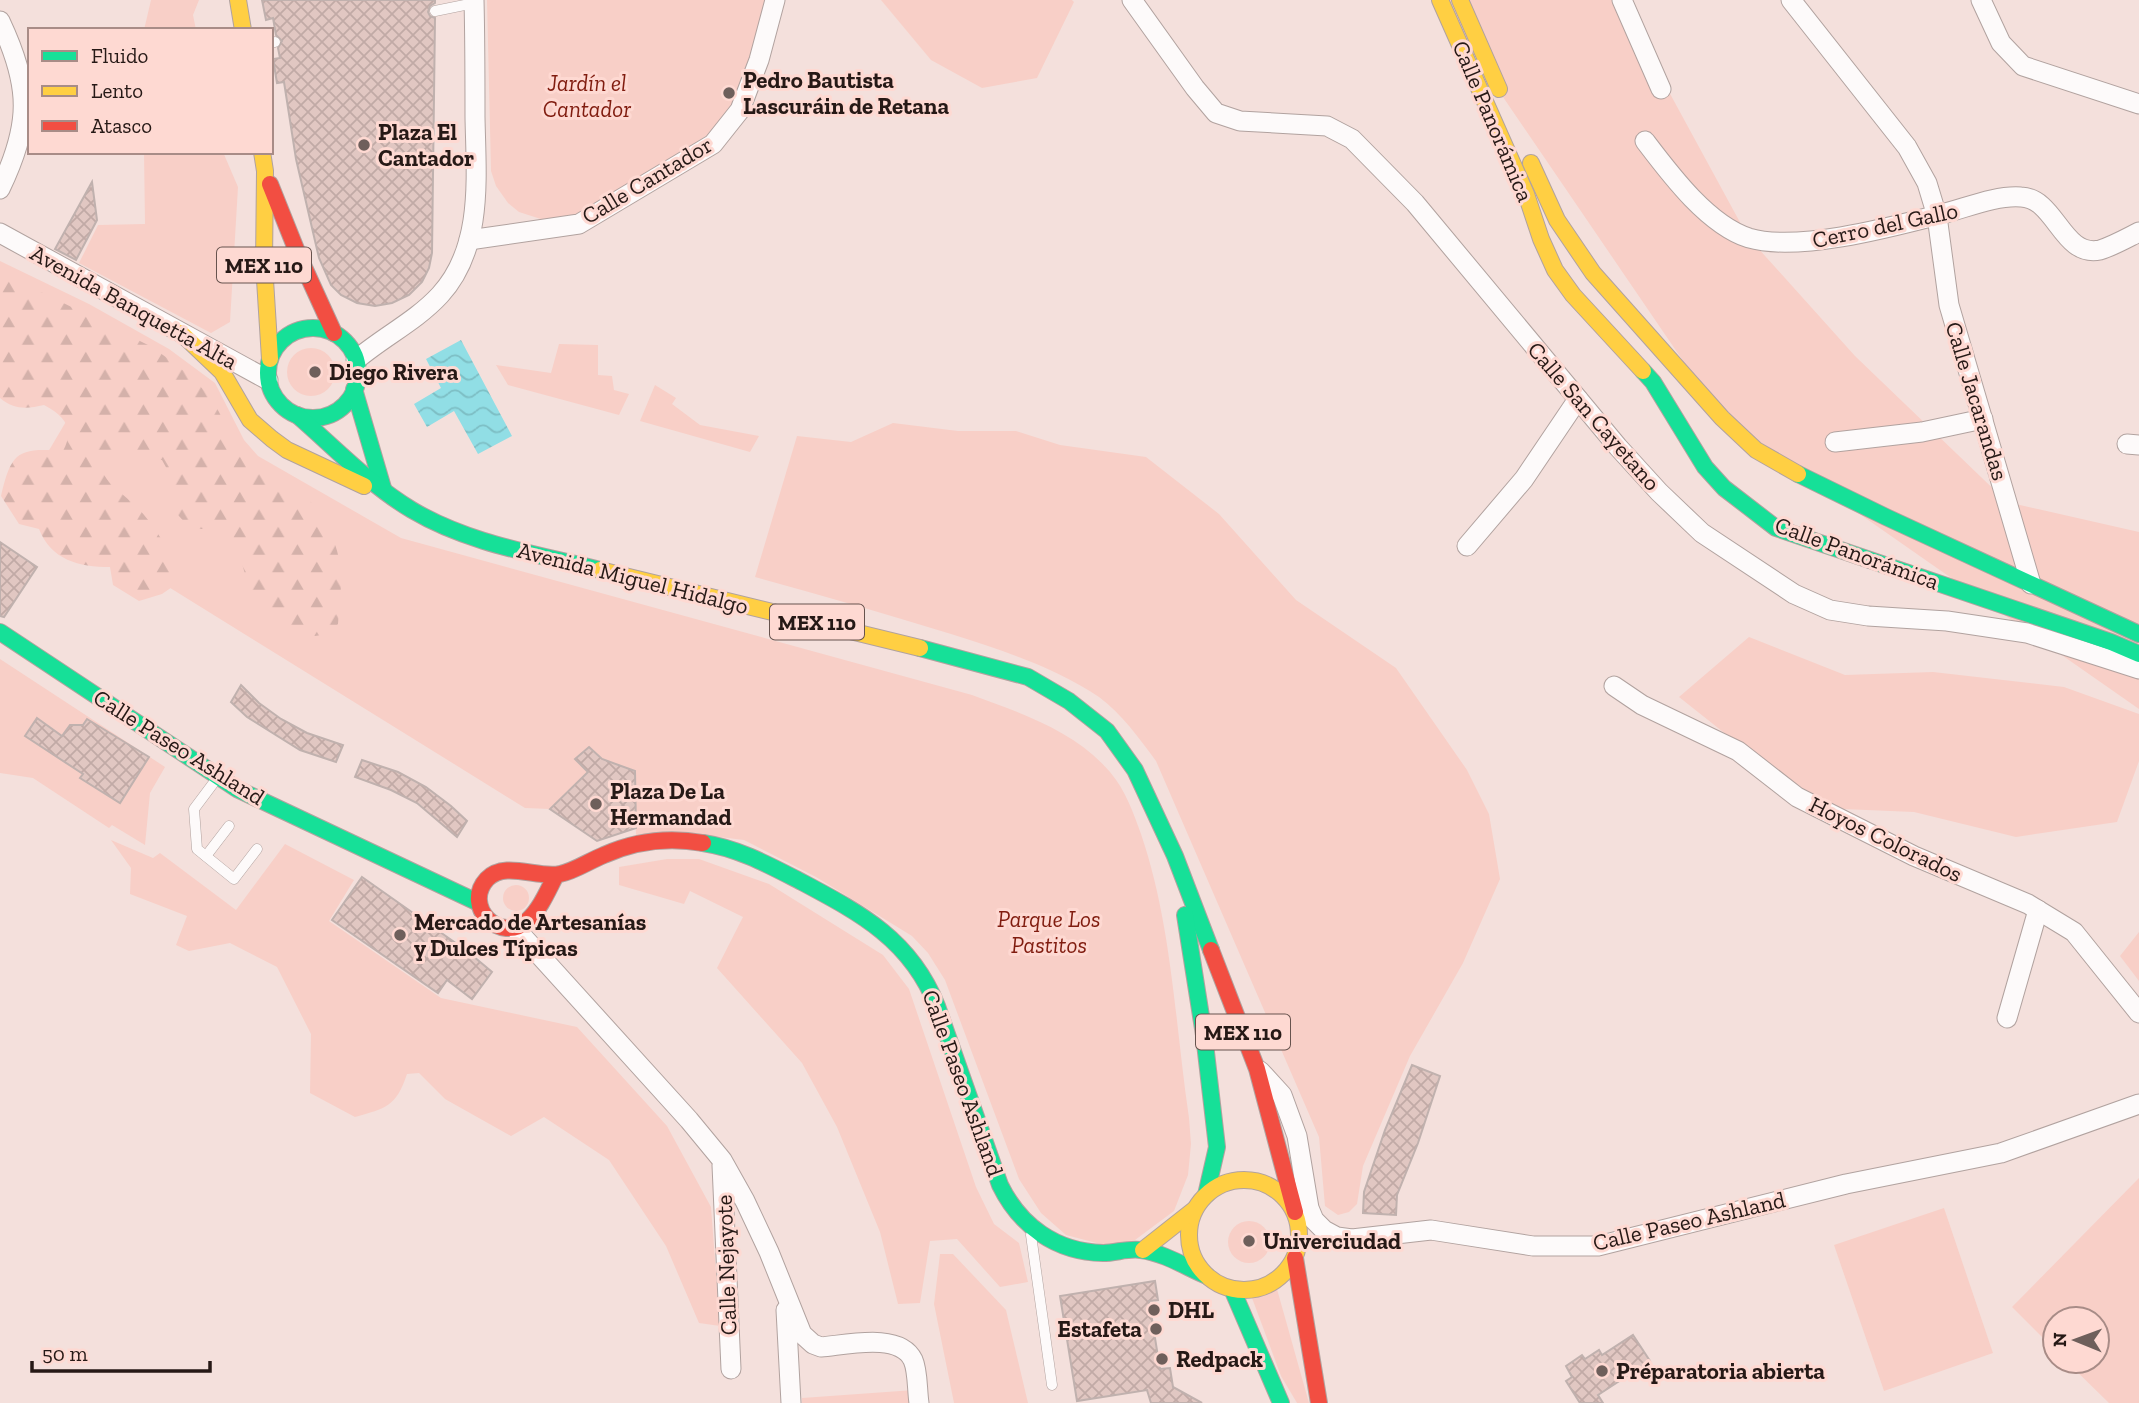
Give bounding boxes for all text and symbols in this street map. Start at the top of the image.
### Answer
legend [28,28,273,154]
street label: Calle Panorámica [1446,36,1540,206]
text: Fluido [91,43,148,68]
place label: Pedro Bautista Lascuráin de Retana [743,66,949,120]
park label: Jardín el Cantador [543,69,631,123]
text: Lento [91,78,143,103]
marker: Pedro Bautista Lascuráin de Retana [721,85,737,101]
text: Atasco [91,113,152,138]
place label: Plaza El Cantador [378,118,474,172]
street label: Calle Cantador [577,130,717,230]
marker: Plaza El Cantador [356,137,372,153]
street label: Cerro del Gallo [1810,196,1960,254]
street label: Avenida Banquetta Alta [26,238,242,376]
road number: MEX 110 [217,247,311,282]
street label: Calle Jacarandas [1940,318,2014,484]
street label: Calle San Cayetano [1522,336,1666,496]
place label: Diego Rivera [329,358,459,386]
marker: Diego Rivera [307,364,323,380]
street label: Calle Panorámica [1771,510,1943,596]
street label: Avenida Miguel Hidalgo [515,536,751,620]
road number: MEX 110 [770,604,864,640]
street label: Calle Paseo Ashland [88,683,270,811]
place label: Plaza De La Hermandad [610,777,732,831]
street label: Hoyos Colorados [1805,790,1967,888]
marker: Plaza De La Hermandad [588,796,604,812]
park label: Parque Los Pastitos [997,905,1101,959]
place label: Mercado de Artesanías y Dulces Típicas [414,908,646,962]
marker: Mercado de Artesanías y Dulces Típicas [392,927,408,943]
street label: Calle Paseo Ashland [916,986,1010,1180]
road number: MEX 110 [1196,1014,1290,1050]
street label: Calle Paseo Ashland [1590,1185,1788,1257]
street label: Calle Nejayote [710,1194,742,1336]
place label: Univerciudad [1263,1227,1401,1255]
marker: Univerciudad [1241,1233,1257,1249]
place label: DHL [1168,1296,1214,1324]
marker: DHL [1146,1302,1162,1318]
north arrow [2041,1305,2111,1375]
place label: Estafeta [1057,1315,1142,1343]
marker: Estafeta [1148,1321,1164,1337]
scale bar [32,1330,210,1374]
text: N [2048,1332,2071,1347]
text: 50 m [42,1341,88,1366]
place label: Redpack [1176,1345,1263,1373]
marker: Redpack [1154,1351,1170,1367]
place label: Préparatoria abierta [1616,1357,1825,1385]
marker: Préparatoria abierta [1594,1363,1610,1379]

